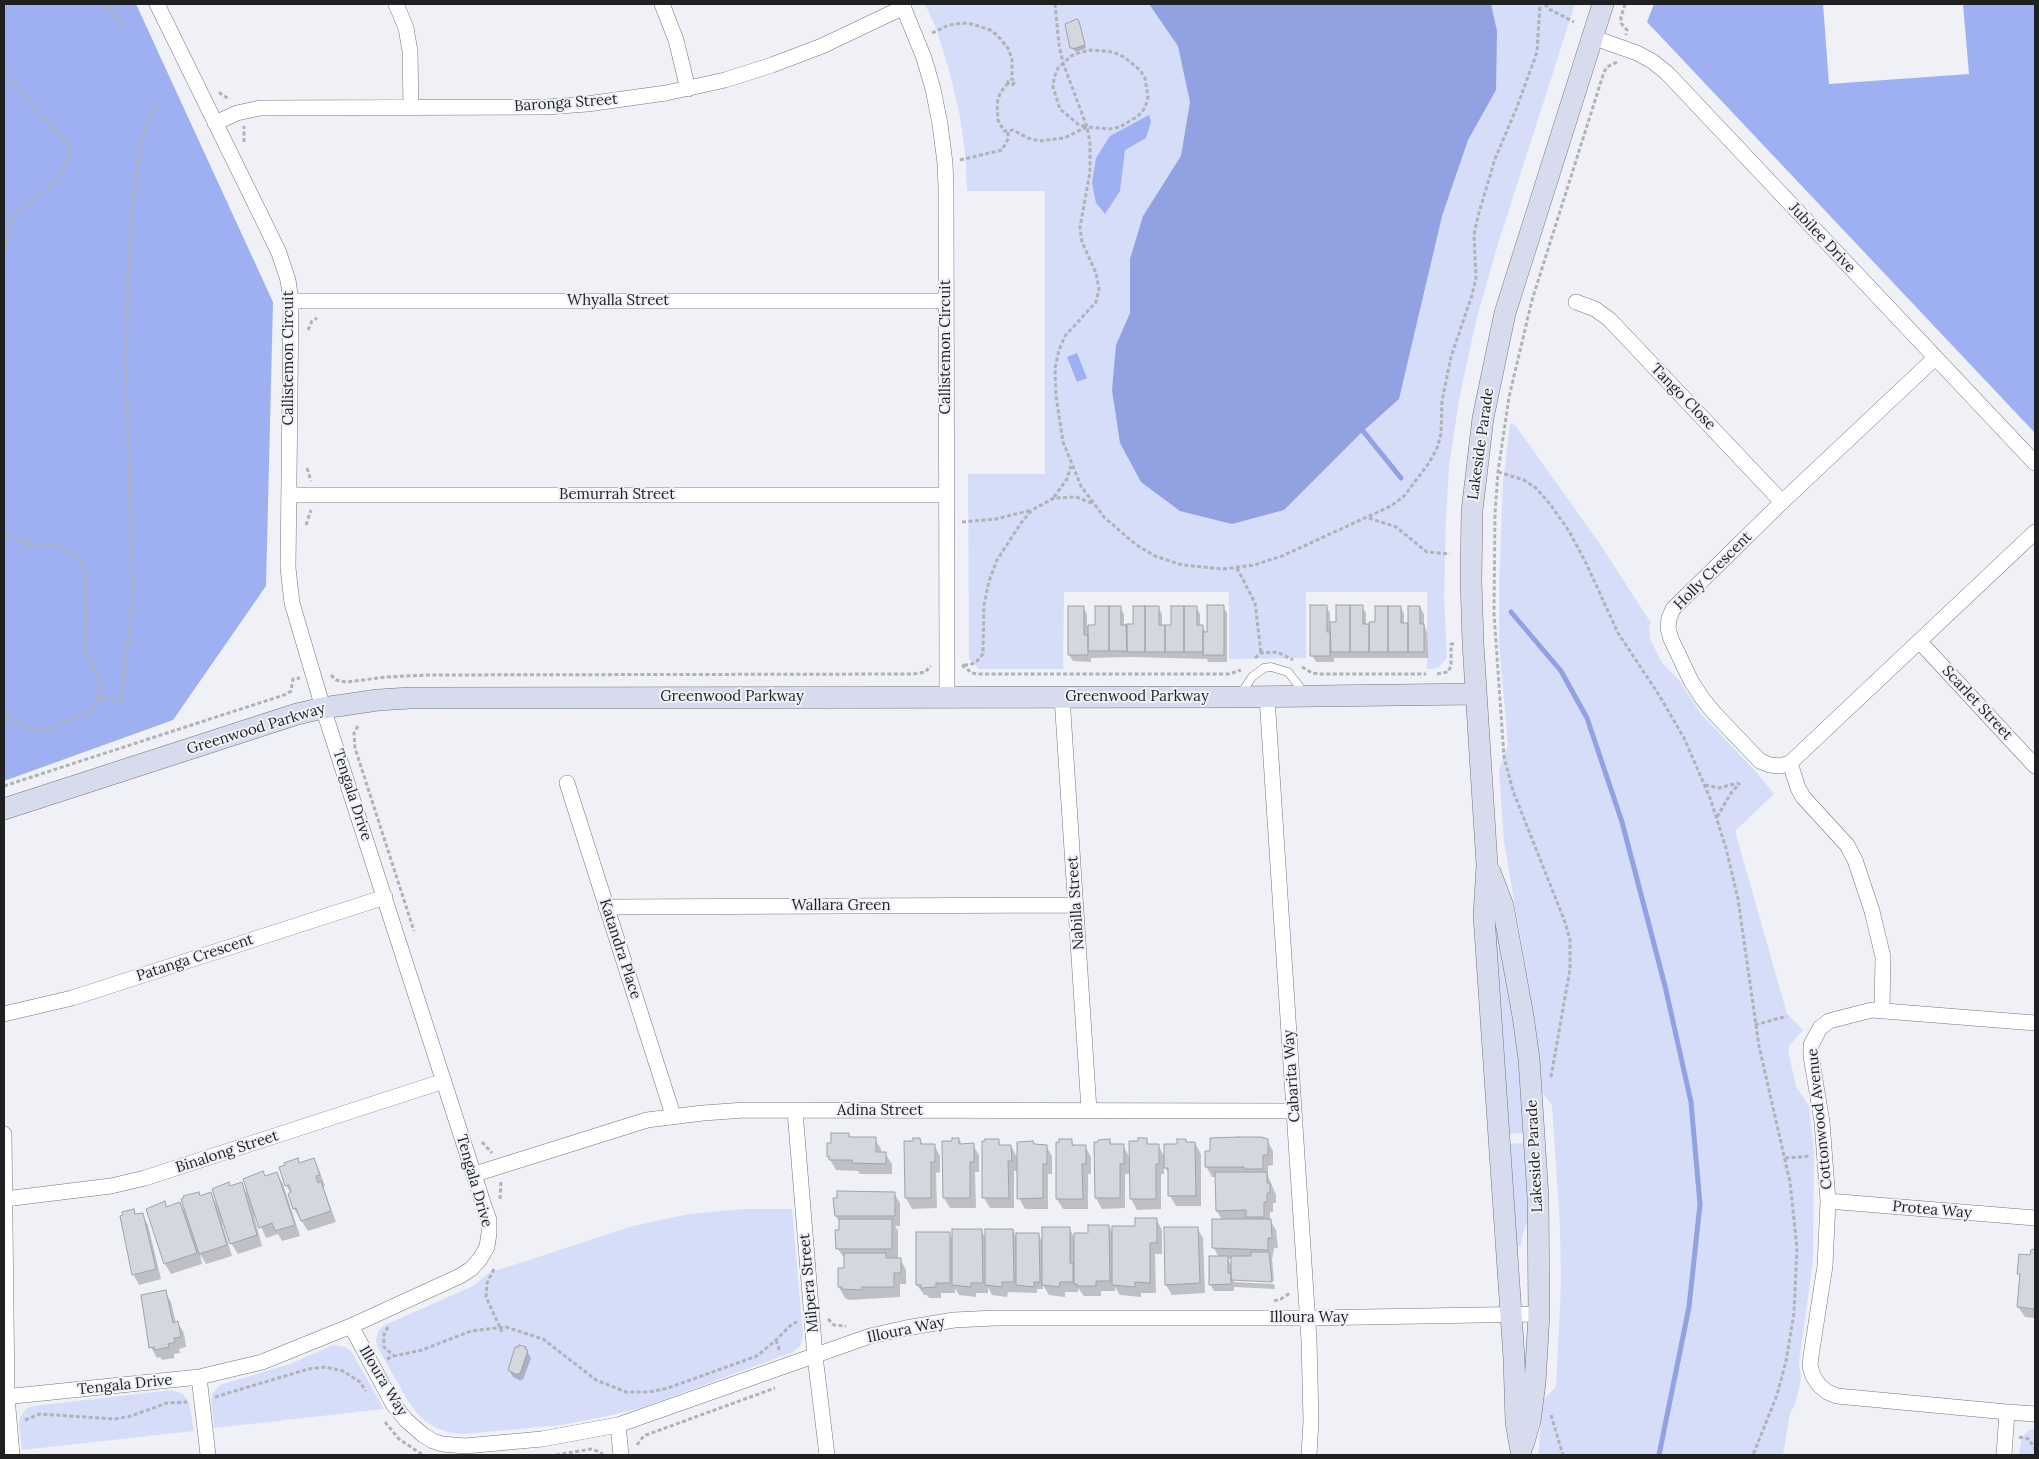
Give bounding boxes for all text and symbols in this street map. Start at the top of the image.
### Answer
street label: Baronga Street [514,90,618,116]
street label: Jubilee Drive [1785,199,1859,277]
street label: Callistemon Circuit [937,280,955,414]
street label: Callistemon Circuit [280,291,298,425]
street label: Whyalla Street [567,292,669,310]
street label: Tango Close [1647,360,1719,434]
street label: Lakeside Parade [1464,387,1498,501]
street label: Bemurrah Street [559,486,675,504]
street label: Holly Crescent [1670,528,1756,614]
street label: Scarlet Street [1938,662,2016,744]
street label: Greenwood Parkway [660,688,804,706]
street label: Greenwood Parkway [1065,688,1209,706]
street label: Greenwood Parkway [185,699,327,759]
street label: Tengala Drive [329,747,375,843]
street label: Nabilla Street [1064,855,1088,951]
street label: Katandra Place [595,897,645,1001]
street label: Wallara Green [791,897,891,915]
street label: Patanga Crescent [134,931,256,985]
street label: Cabarita Way [1280,1029,1304,1123]
street label: Cottonwood Avenue [1804,1048,1836,1190]
street label: Lakeside Parade [1523,1099,1547,1213]
street label: Adina Street [837,1102,923,1120]
street label: Binalong Street [173,1127,281,1177]
street label: Tengala Drive [452,1133,496,1229]
street label: Protea Way [1892,1198,1972,1222]
street label: Milpera Street [796,1233,822,1333]
street label: Illoura Way [1270,1309,1348,1327]
street label: Illoura Way [866,1313,946,1347]
street label: Illoura Way [355,1343,411,1419]
street label: Tengala Drive [77,1371,173,1399]

